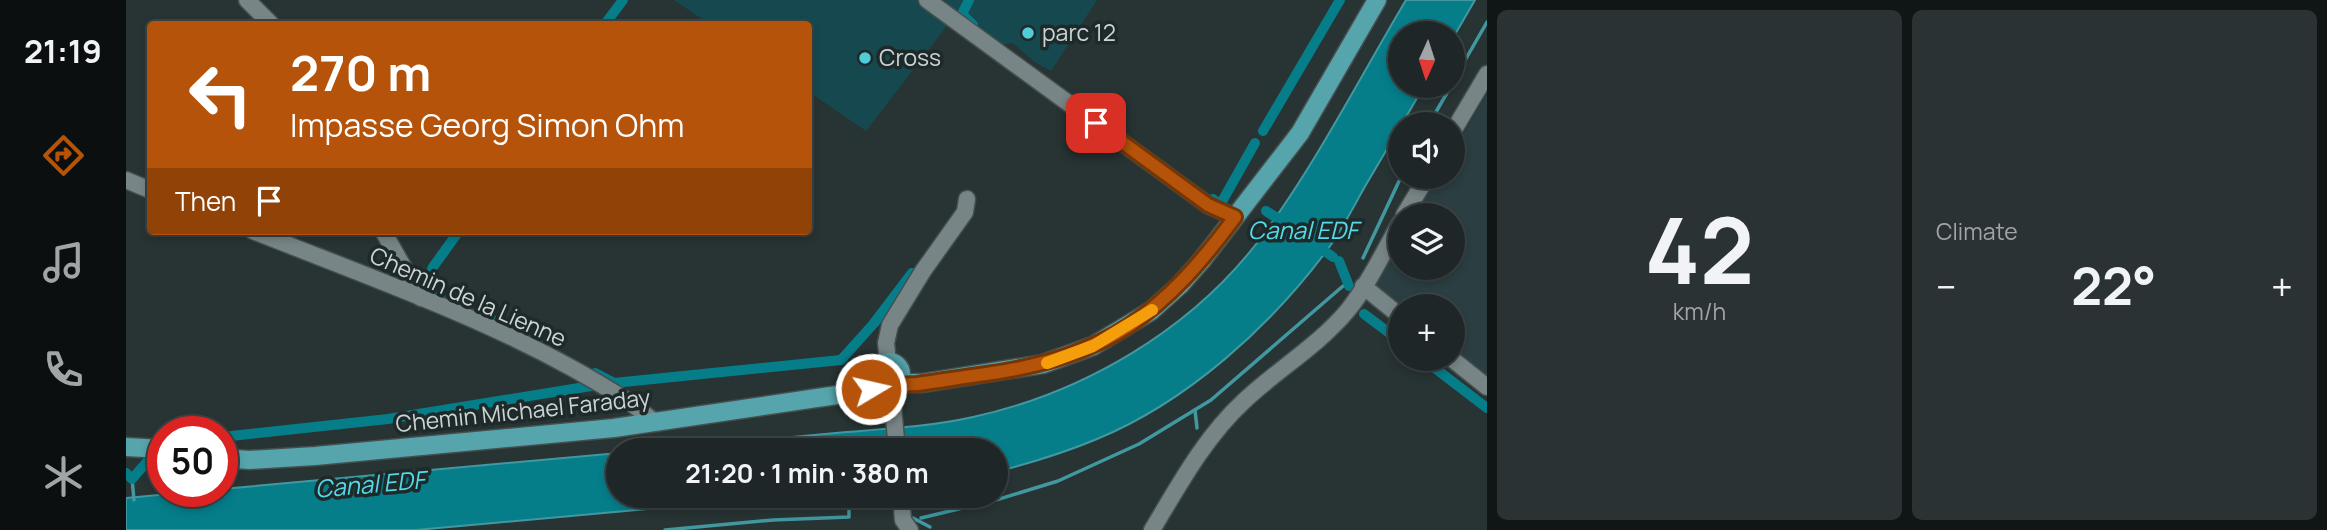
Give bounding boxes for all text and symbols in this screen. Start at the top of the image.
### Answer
place label: parc 12 [1042,16,1116,48]
north arrow [1388,21,1465,98]
map controls [1388,21,1465,371]
marker: parc 12 [1020,25,1036,41]
text: 21:19 [24,29,102,73]
text: 270 m [290,39,431,106]
place label: Cross [879,41,941,73]
icon: left [175,49,266,140]
marker: Cross [857,50,873,66]
pin [1066,93,1126,153]
text: Impasse Georg Simon Ohm [290,103,684,147]
icon: arrive [1077,104,1115,142]
button: sound [1388,112,1465,189]
icon: directions [39,131,88,180]
icon: arrive [250,182,288,220]
text: Then [175,183,236,219]
text: 42 [1645,187,1754,311]
button: layers [1388,203,1465,280]
water label: Canal EDF [1248,213,1362,246]
text: Climate [1936,215,2018,247]
icon: music [39,238,88,287]
street label: Chemin de la Lienne [365,238,572,354]
text: 22° [2071,250,2156,321]
text: − [1936,260,1957,312]
text: + [2271,260,2293,312]
button: + [1388,294,1465,371]
text: km/h [1673,295,1726,327]
icon: phone [39,345,88,394]
position arrow [834,352,908,426]
street label: Chemin Michael Faraday [394,381,652,439]
speed limit sign: 50 [147,416,238,507]
icon: climate [39,452,88,501]
text: 21:20 · 1 min · 380 m [685,455,929,491]
water label: Canal EDF [313,462,430,505]

